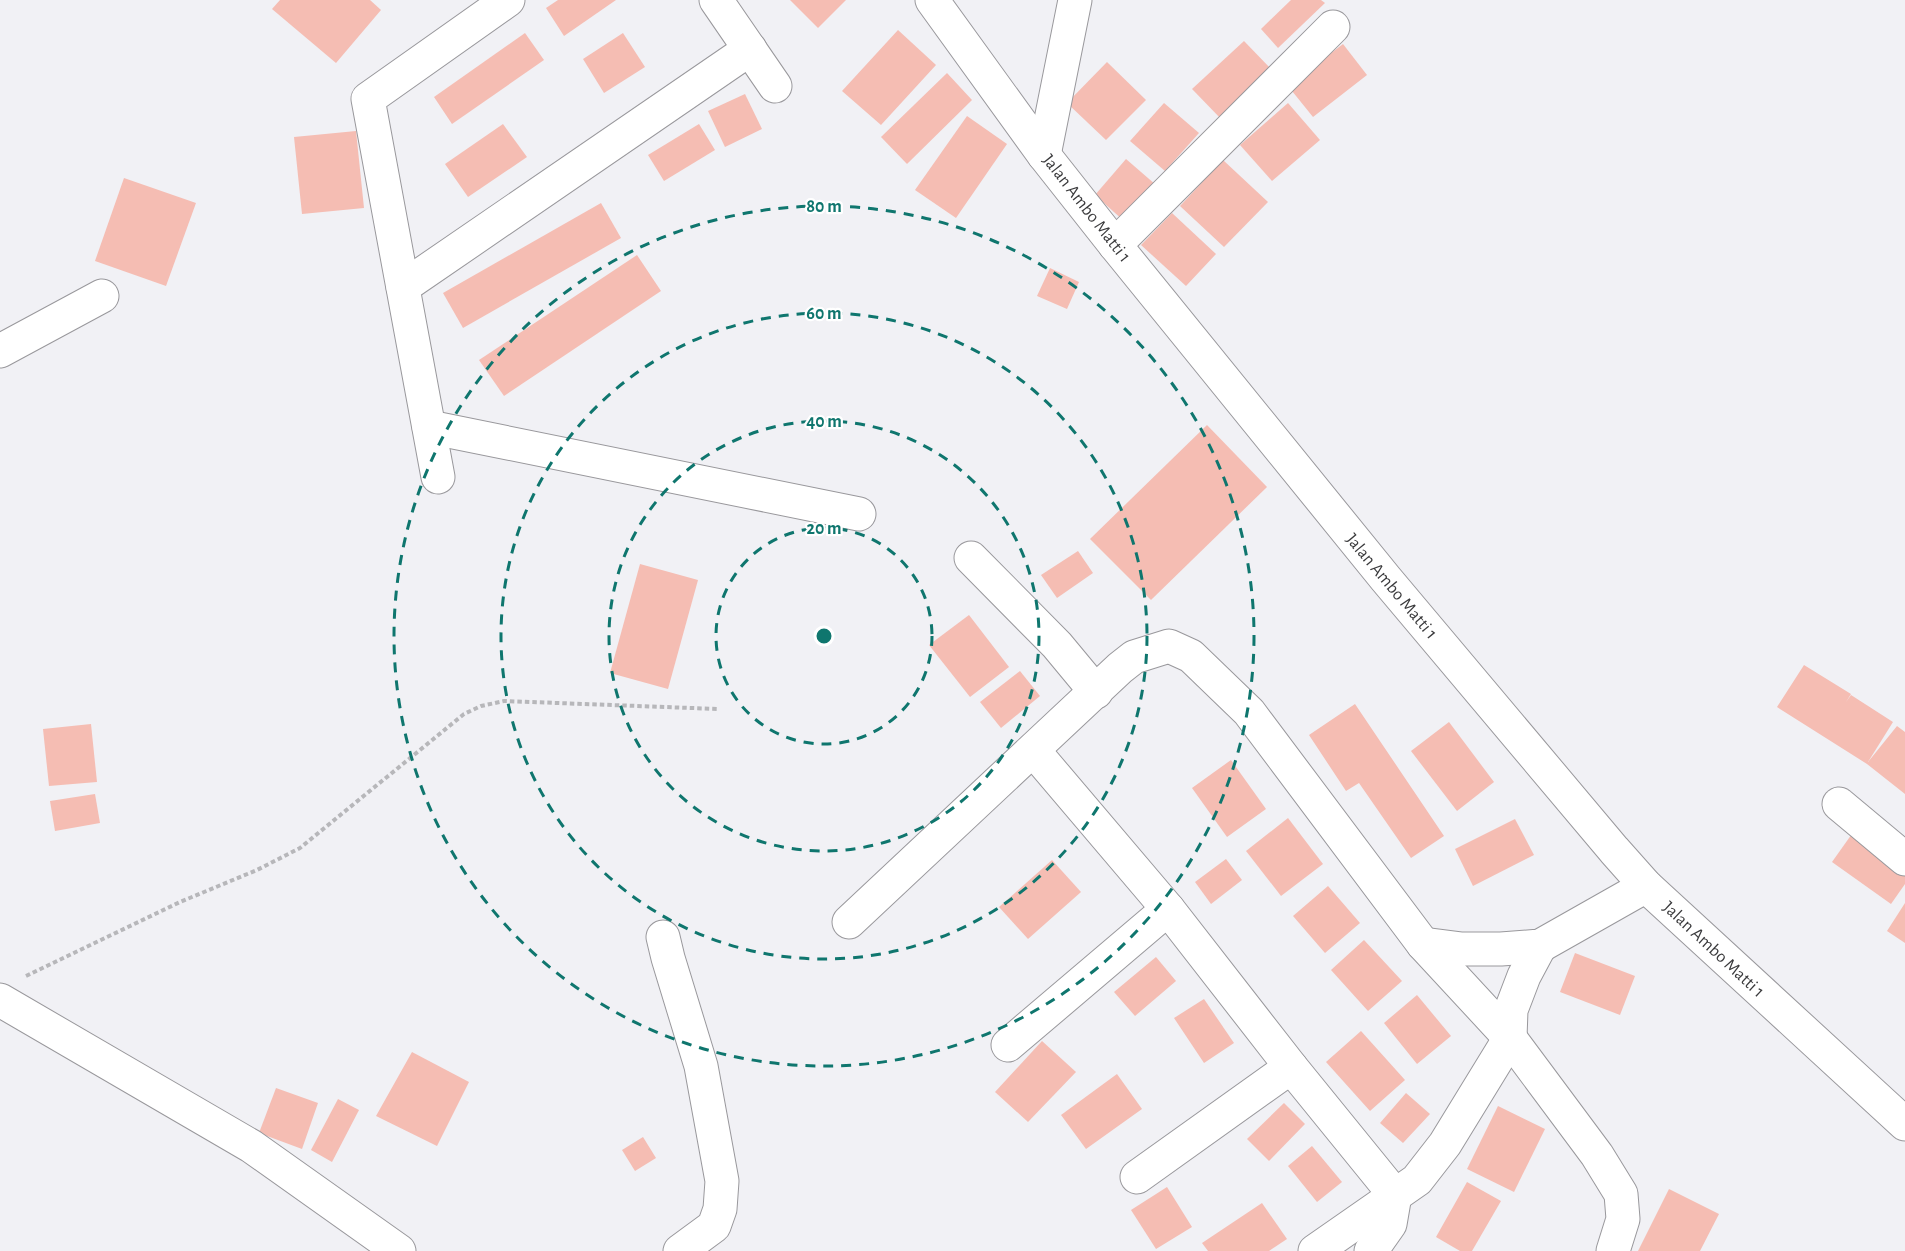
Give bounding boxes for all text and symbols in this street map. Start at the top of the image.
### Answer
street label: Jalan Ambo Matti 1 [1039,151,1134,266]
text: 80 m [806,198,842,216]
text: 60 m [806,305,842,323]
text: 40 m [806,413,842,431]
text: 20 m [806,520,842,538]
street label: Jalan Ambo Matti 1 [1342,531,1440,643]
centre of rings [814,626,834,646]
street label: Jalan Ambo Matti 1 [1659,898,1768,1001]

